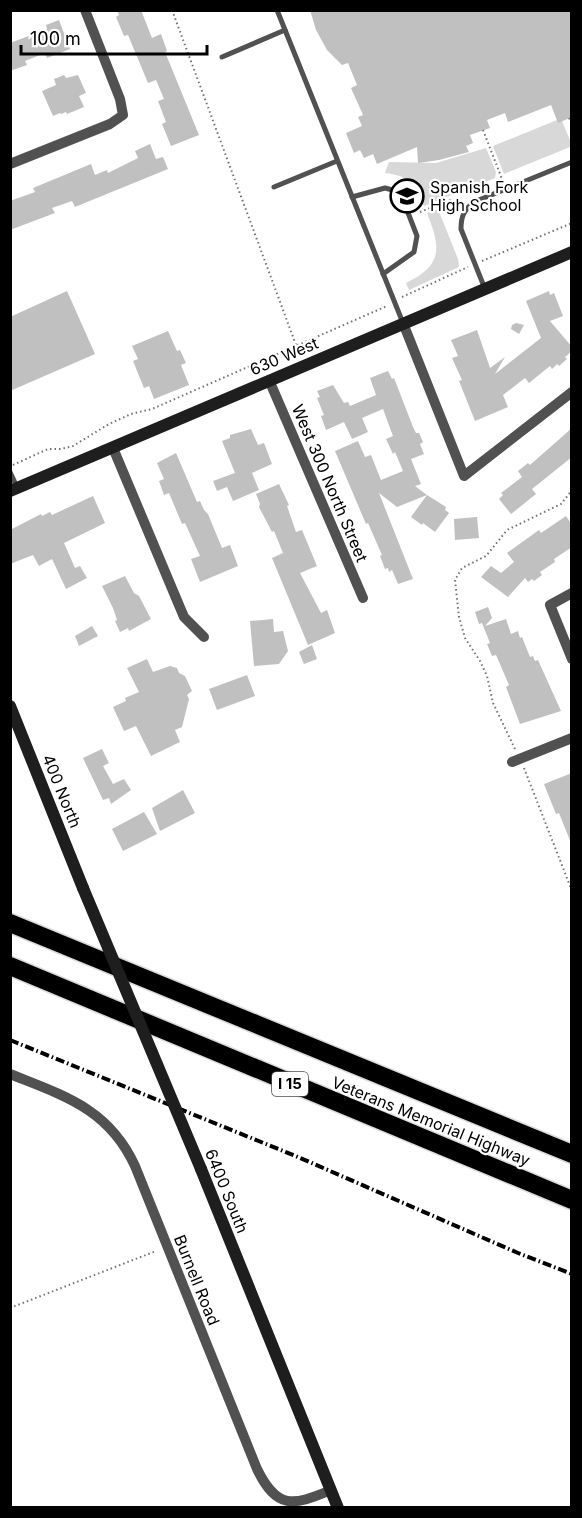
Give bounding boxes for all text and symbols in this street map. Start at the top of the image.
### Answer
scale bar [21,18,207,56]
text: 100 m [30,28,81,49]
place label: Spanish Fork High School [430,177,529,215]
school or university icon: Spanish Fork High School [389,178,425,214]
street label: 630 West [247,333,321,379]
street label: West 300 North Street [288,401,372,565]
street label: 400 North [38,751,86,831]
road number: I 15 [272,1072,308,1096]
street label: Veterans Memorial Highway [329,1072,533,1170]
street label: 6400 South [201,1146,253,1236]
street label: Burnell Road [170,1232,224,1328]

